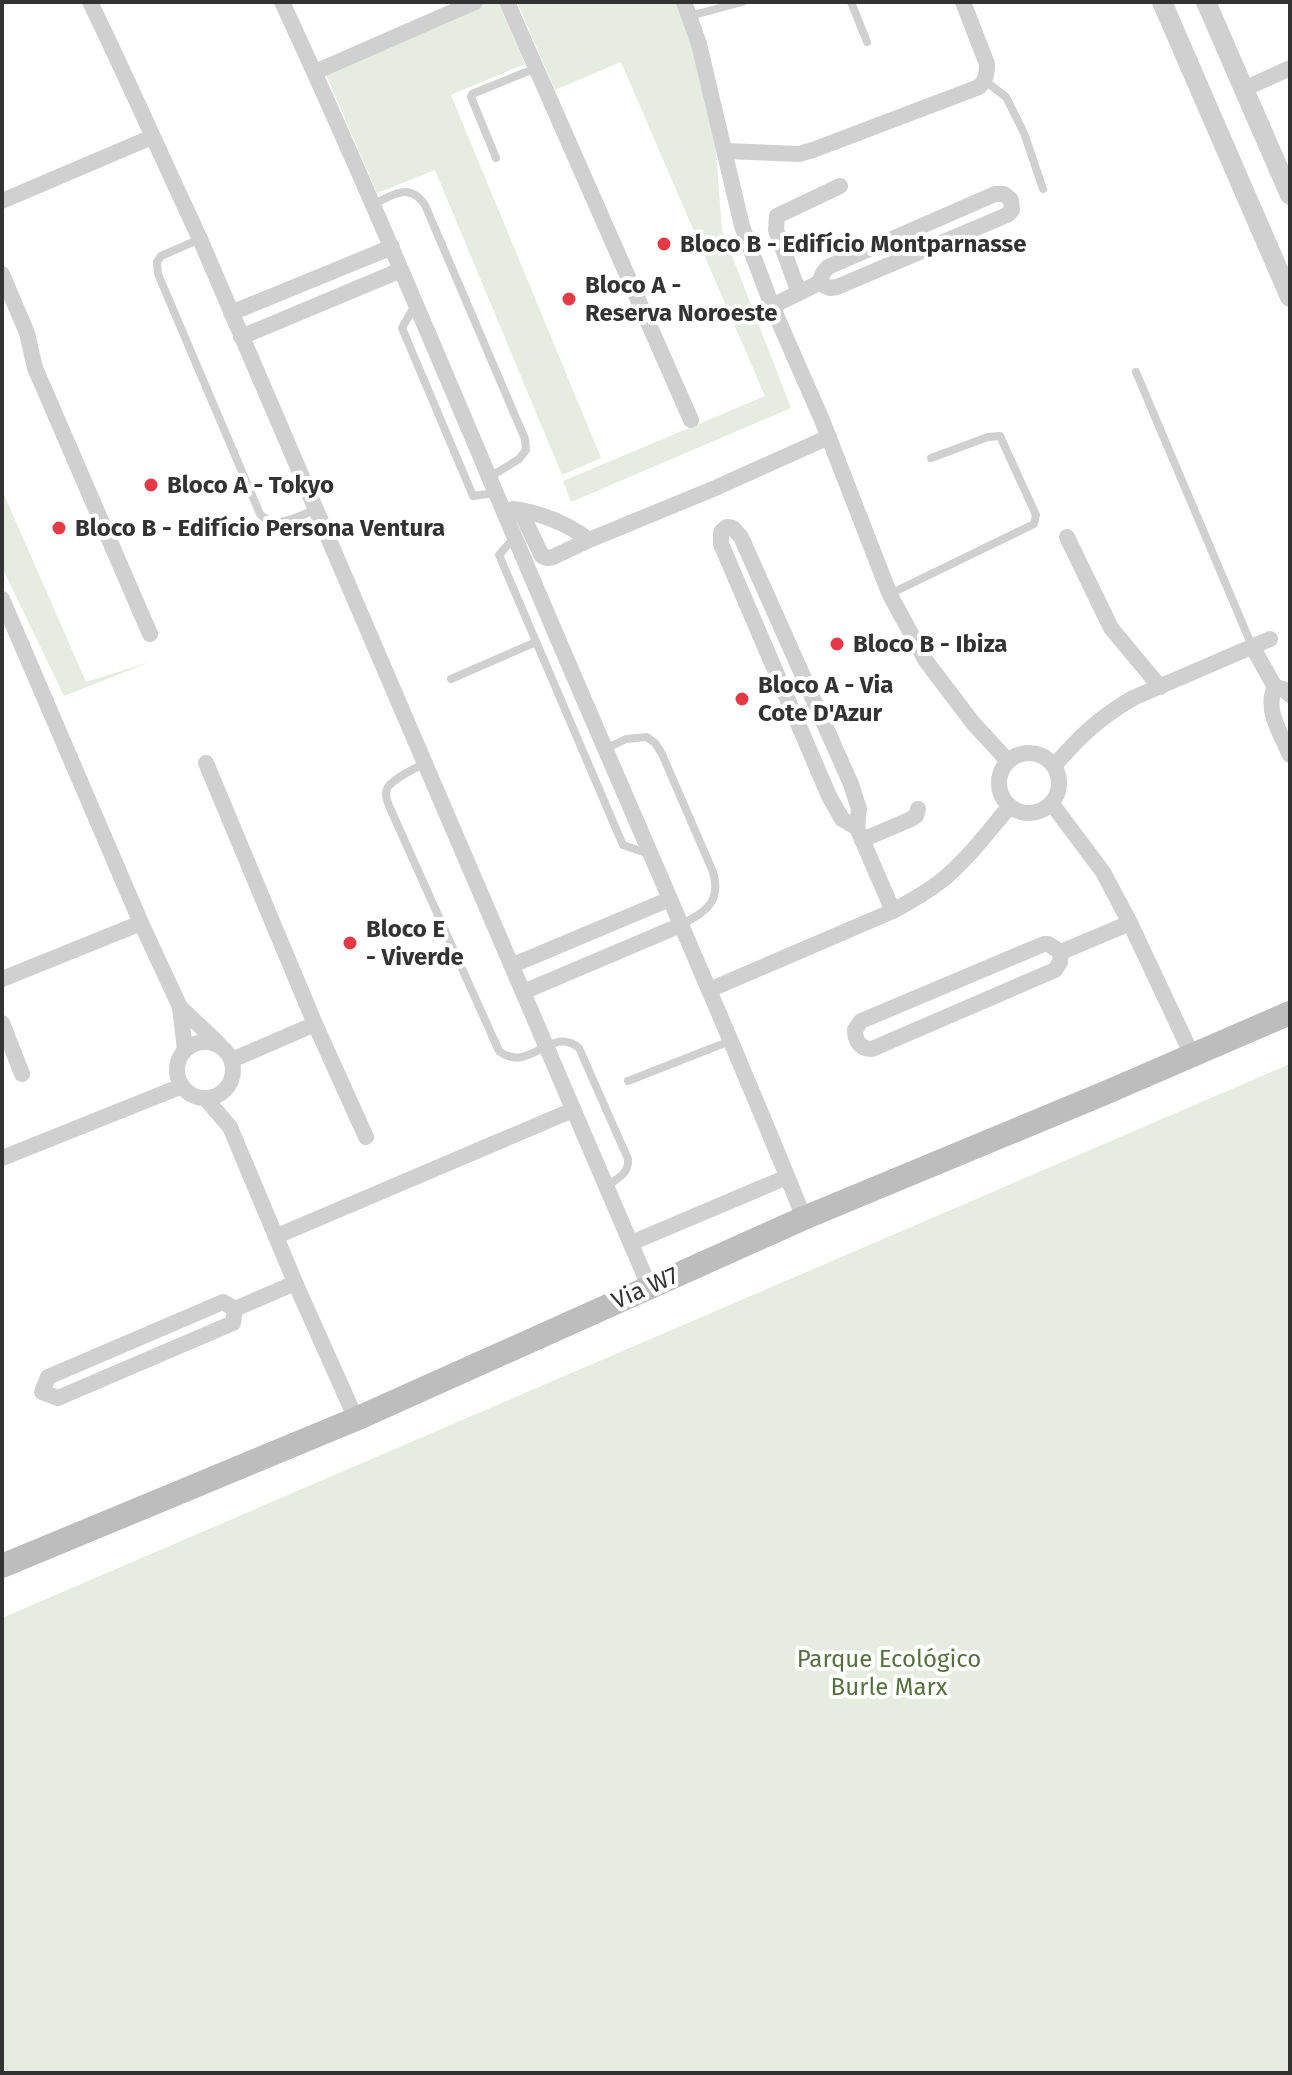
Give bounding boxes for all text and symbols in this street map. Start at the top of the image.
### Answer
place label: Bloco B - Edifício Montparnasse [680,230,1026,258]
marker: Bloco B - Edifício Montparnasse [655,235,673,253]
place label: Bloco A - Reserva Noroeste [585,271,778,327]
marker: Bloco A - Reserva Noroeste [560,290,578,308]
place label: Bloco A - Tokyo [167,471,334,499]
marker: Bloco A - Tokyo [142,476,160,494]
place label: Bloco B - Edifício Persona Ventura [75,514,445,542]
marker: Bloco B - Edifício Persona Ventura [50,519,68,537]
place label: Bloco B - Ibiza [853,630,1007,658]
marker: Bloco B - Ibiza [828,635,846,653]
place label: Bloco A - Via Cote D'Azur [758,671,893,727]
marker: Bloco A - Via Cote D'Azur [733,690,751,708]
place label: Bloco E - Viverde [366,915,464,971]
marker: Bloco E - Viverde [341,934,359,952]
street label: Via W7 [607,1261,683,1315]
park label: Parque Ecológico Burle Marx [797,1645,981,1701]

